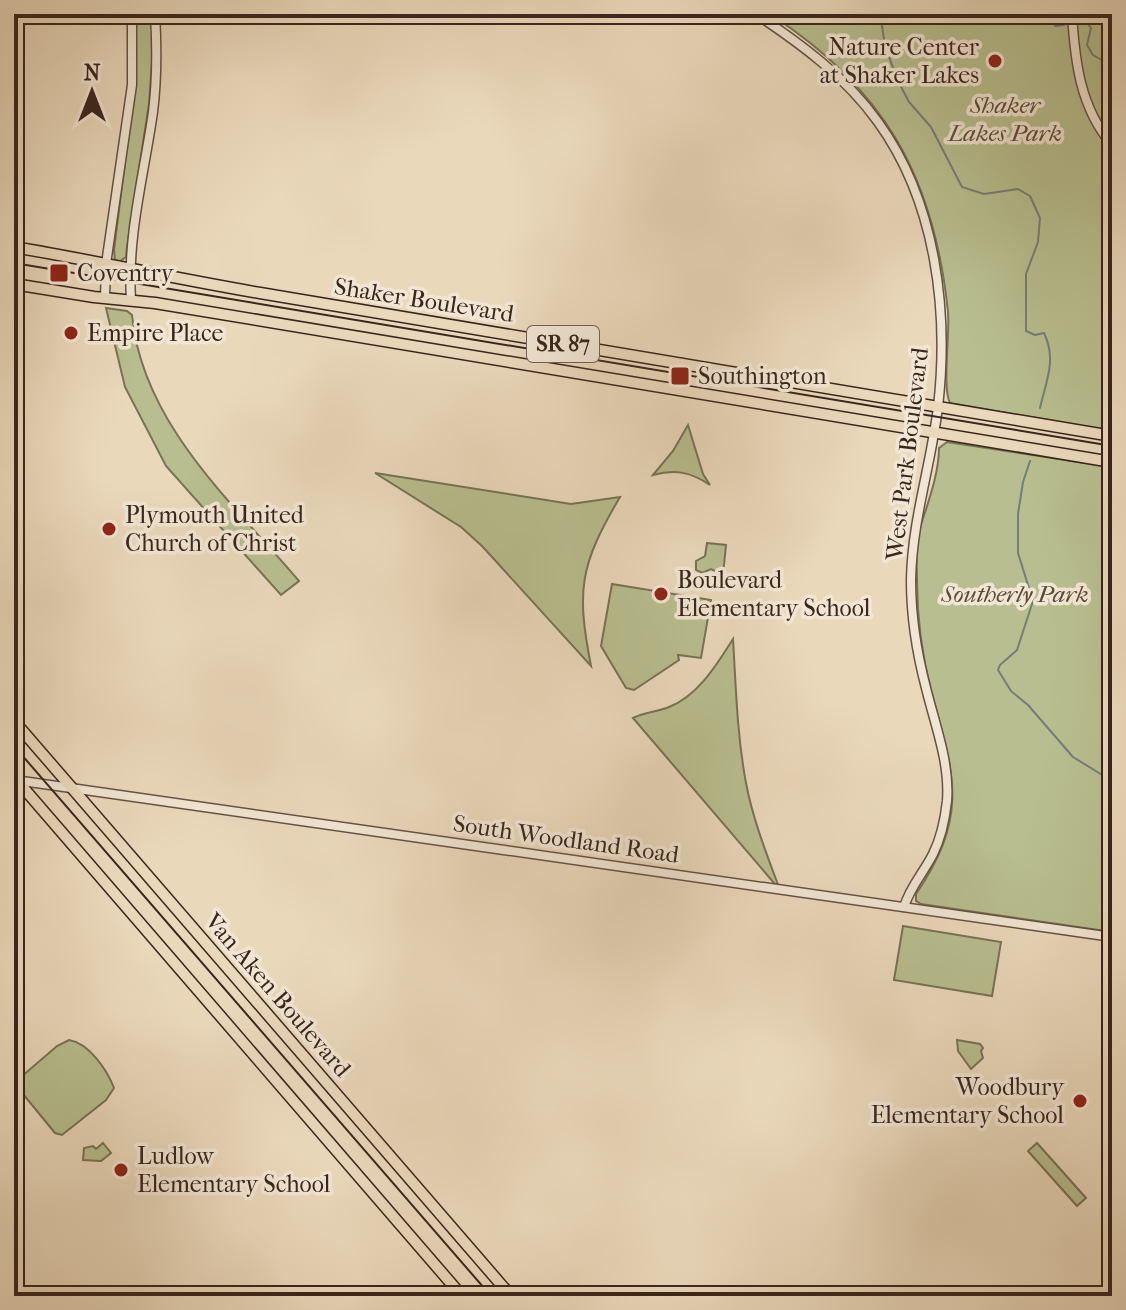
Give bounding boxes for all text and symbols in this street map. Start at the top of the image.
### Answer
place label: Nature Center at Shaker Lakes [820,33,980,89]
north arrow [52,52,132,132]
marker: Nature Center at Shaker Lakes [986,52,1004,70]
text: N [84,60,101,86]
park label: Shaker Lakes Park [946,91,1062,147]
place label: Coventry [77,259,175,287]
marker: Coventry [48,262,70,284]
street label: Shaker Boulevard [332,272,517,328]
place label: Empire Place [87,319,223,347]
marker: Empire Place [62,324,80,342]
road number: SR 87 [527,326,599,362]
street label: West Park Boulevard [880,345,934,563]
place label: Southington [698,362,827,390]
marker: Southington [669,365,691,387]
place label: Plymouth United Church of Christ [125,501,305,557]
marker: Plymouth United Church of Christ [100,520,118,538]
place label: Boulevard Elementary School [677,566,871,622]
park label: Southerly Park [940,580,1089,608]
marker: Boulevard Elementary School [652,585,670,603]
street label: South Woodland Road [451,809,682,869]
street label: Van Aken Boulevard [199,907,357,1083]
place label: Woodbury Elementary School [871,1073,1065,1129]
marker: Woodbury Elementary School [1071,1092,1089,1110]
place label: Ludlow Elementary School [137,1142,331,1198]
marker: Ludlow Elementary School [112,1161,130,1179]

